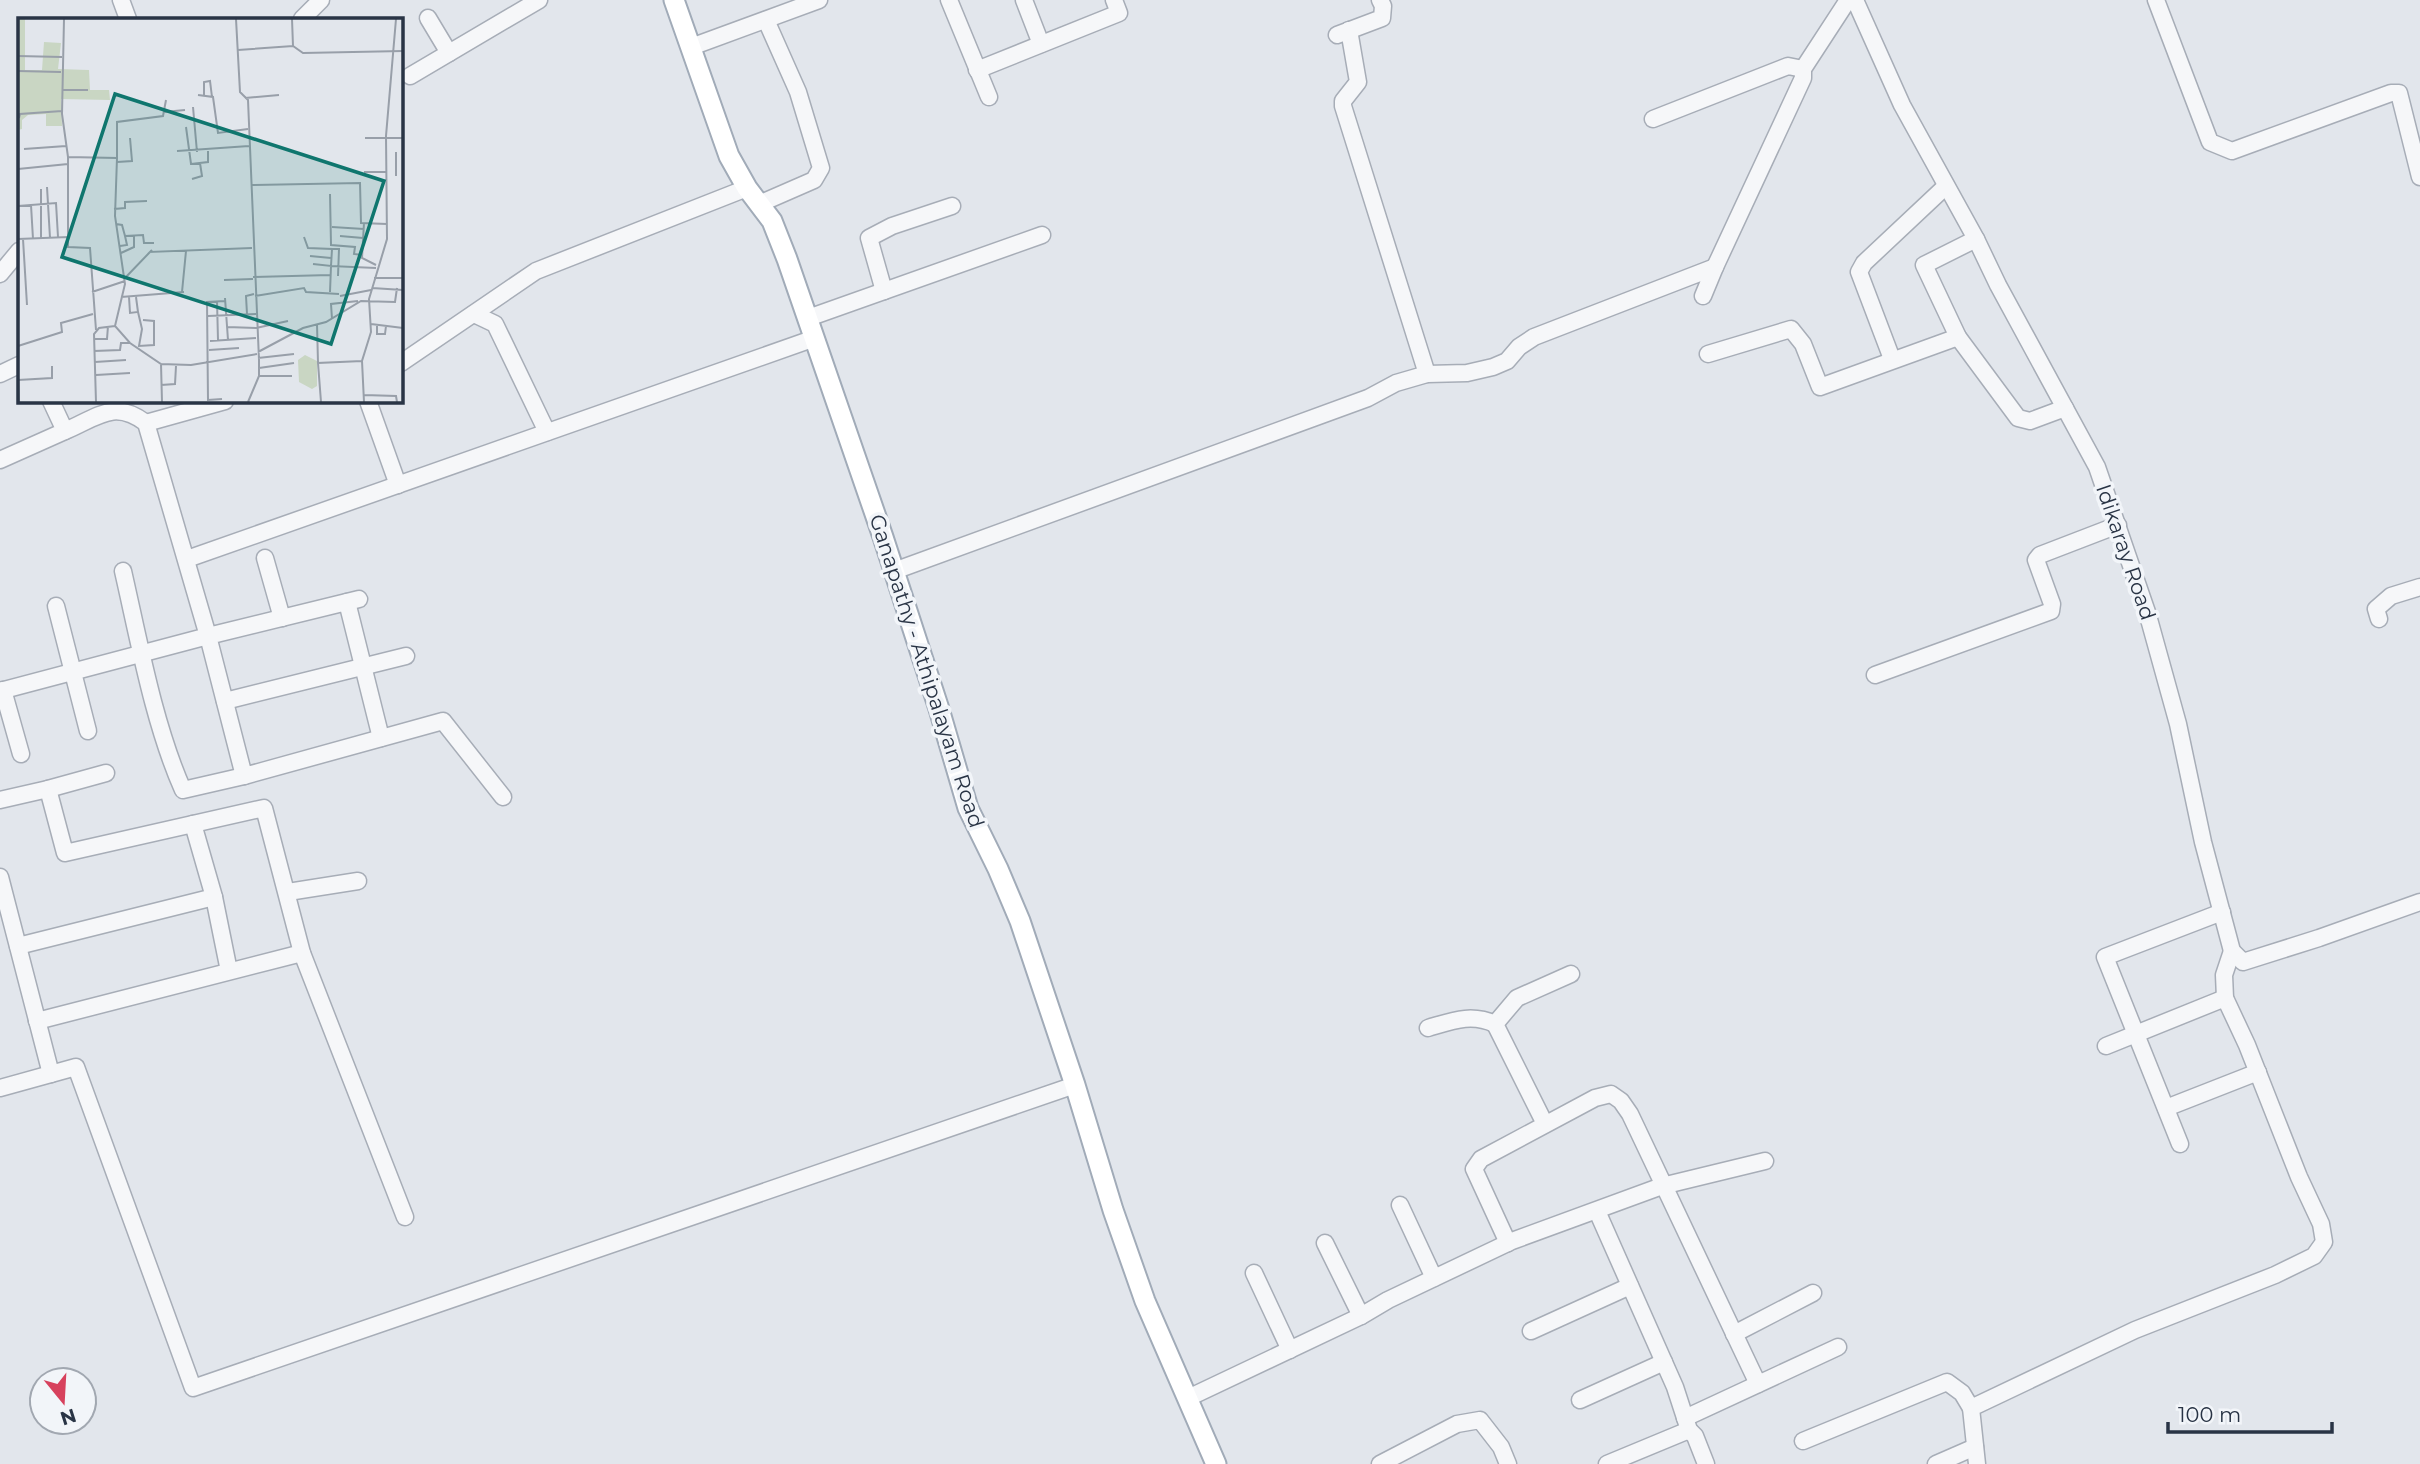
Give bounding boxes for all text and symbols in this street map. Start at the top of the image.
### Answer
inset map [18,18,402,402]
street label: Idikaray Road [2091,481,2161,623]
street label: Ganapathy - Athipalayam Road [864,511,990,831]
north arrow [28,1366,98,1436]
scale bar [2168,1390,2332,1434]
text: 100 m [2178,1402,2241,1427]
text: N [57,1403,79,1430]

